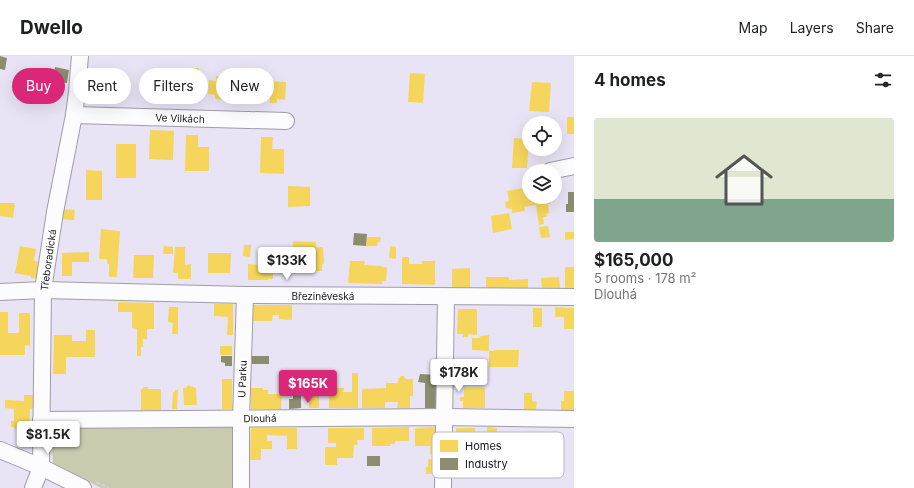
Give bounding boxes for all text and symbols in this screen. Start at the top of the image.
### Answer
text: Dwello [20,16,83,39]
text: Map [739,19,768,36]
text: Layers [790,19,834,36]
text: Share [856,19,894,36]
chip: Buy [12,68,65,104]
chip: Rent [73,68,131,104]
chip: Filters [139,68,208,104]
chip: New [216,68,274,104]
icon: filters [872,69,894,91]
text: 4 homes [594,70,666,90]
street label: Ve Vilkách [155,111,205,125]
map controls [522,116,562,204]
button: locate [522,116,562,156]
icon: home [708,144,780,216]
button: layers [522,164,562,204]
street label: Třeboradická [38,228,58,292]
pin: $133K [259,247,315,281]
text: $165,000 [594,250,674,270]
text: $133K [267,252,307,268]
text: 5 rooms · 178 m² [594,270,696,286]
text: Dlouhá [594,286,637,302]
street label: Březiněveská [292,290,354,302]
pin: $178K [431,359,487,393]
street label: U Parku [235,360,249,398]
text: $178K [439,364,479,380]
pin: $165K [280,370,336,404]
text: $165K [288,375,328,391]
street label: Dlouhá [243,412,277,424]
pin: $81.5K [15,421,81,455]
text: $81.5K [26,426,70,442]
legend [432,432,564,478]
text: Homes [465,439,502,453]
text: Industry [465,457,508,471]

